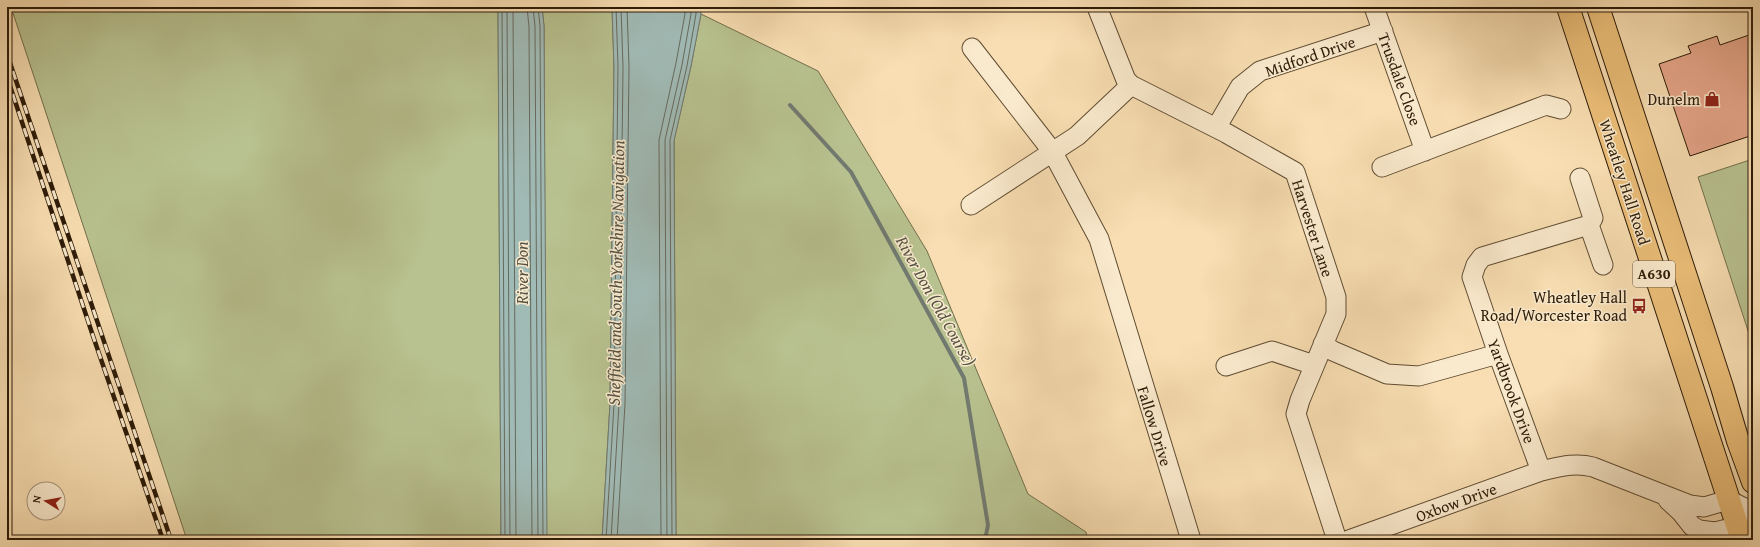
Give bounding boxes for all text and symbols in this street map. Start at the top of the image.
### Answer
street label: Midford Drive [1262,29,1358,83]
street label: Trusdale Close [1372,29,1428,129]
place label: Dunelm [1648,87,1700,111]
shop icon: Dunelm [1703,90,1721,108]
street label: Wheatley Hall Road [1593,116,1657,248]
water label: Sheffield and South Yorkshire Navigation [601,140,630,406]
street label: Harvester Lane [1286,176,1340,280]
water label: River Don (Old Course) [890,230,983,370]
water label: River Don [509,241,534,306]
road number: A630 [1633,261,1675,287]
place label: Wheatley Hall Road/Worcester Road [1481,285,1628,327]
bus stop icon: Wheatley Hall Road/Worcester Road [1630,297,1648,315]
street label: Yardbrook Drive [1482,335,1542,447]
street label: Fallow Drive [1131,383,1179,469]
street label: Oxbow Drive [1412,476,1500,528]
north arrow [26,481,66,521]
text: N [28,493,45,504]

